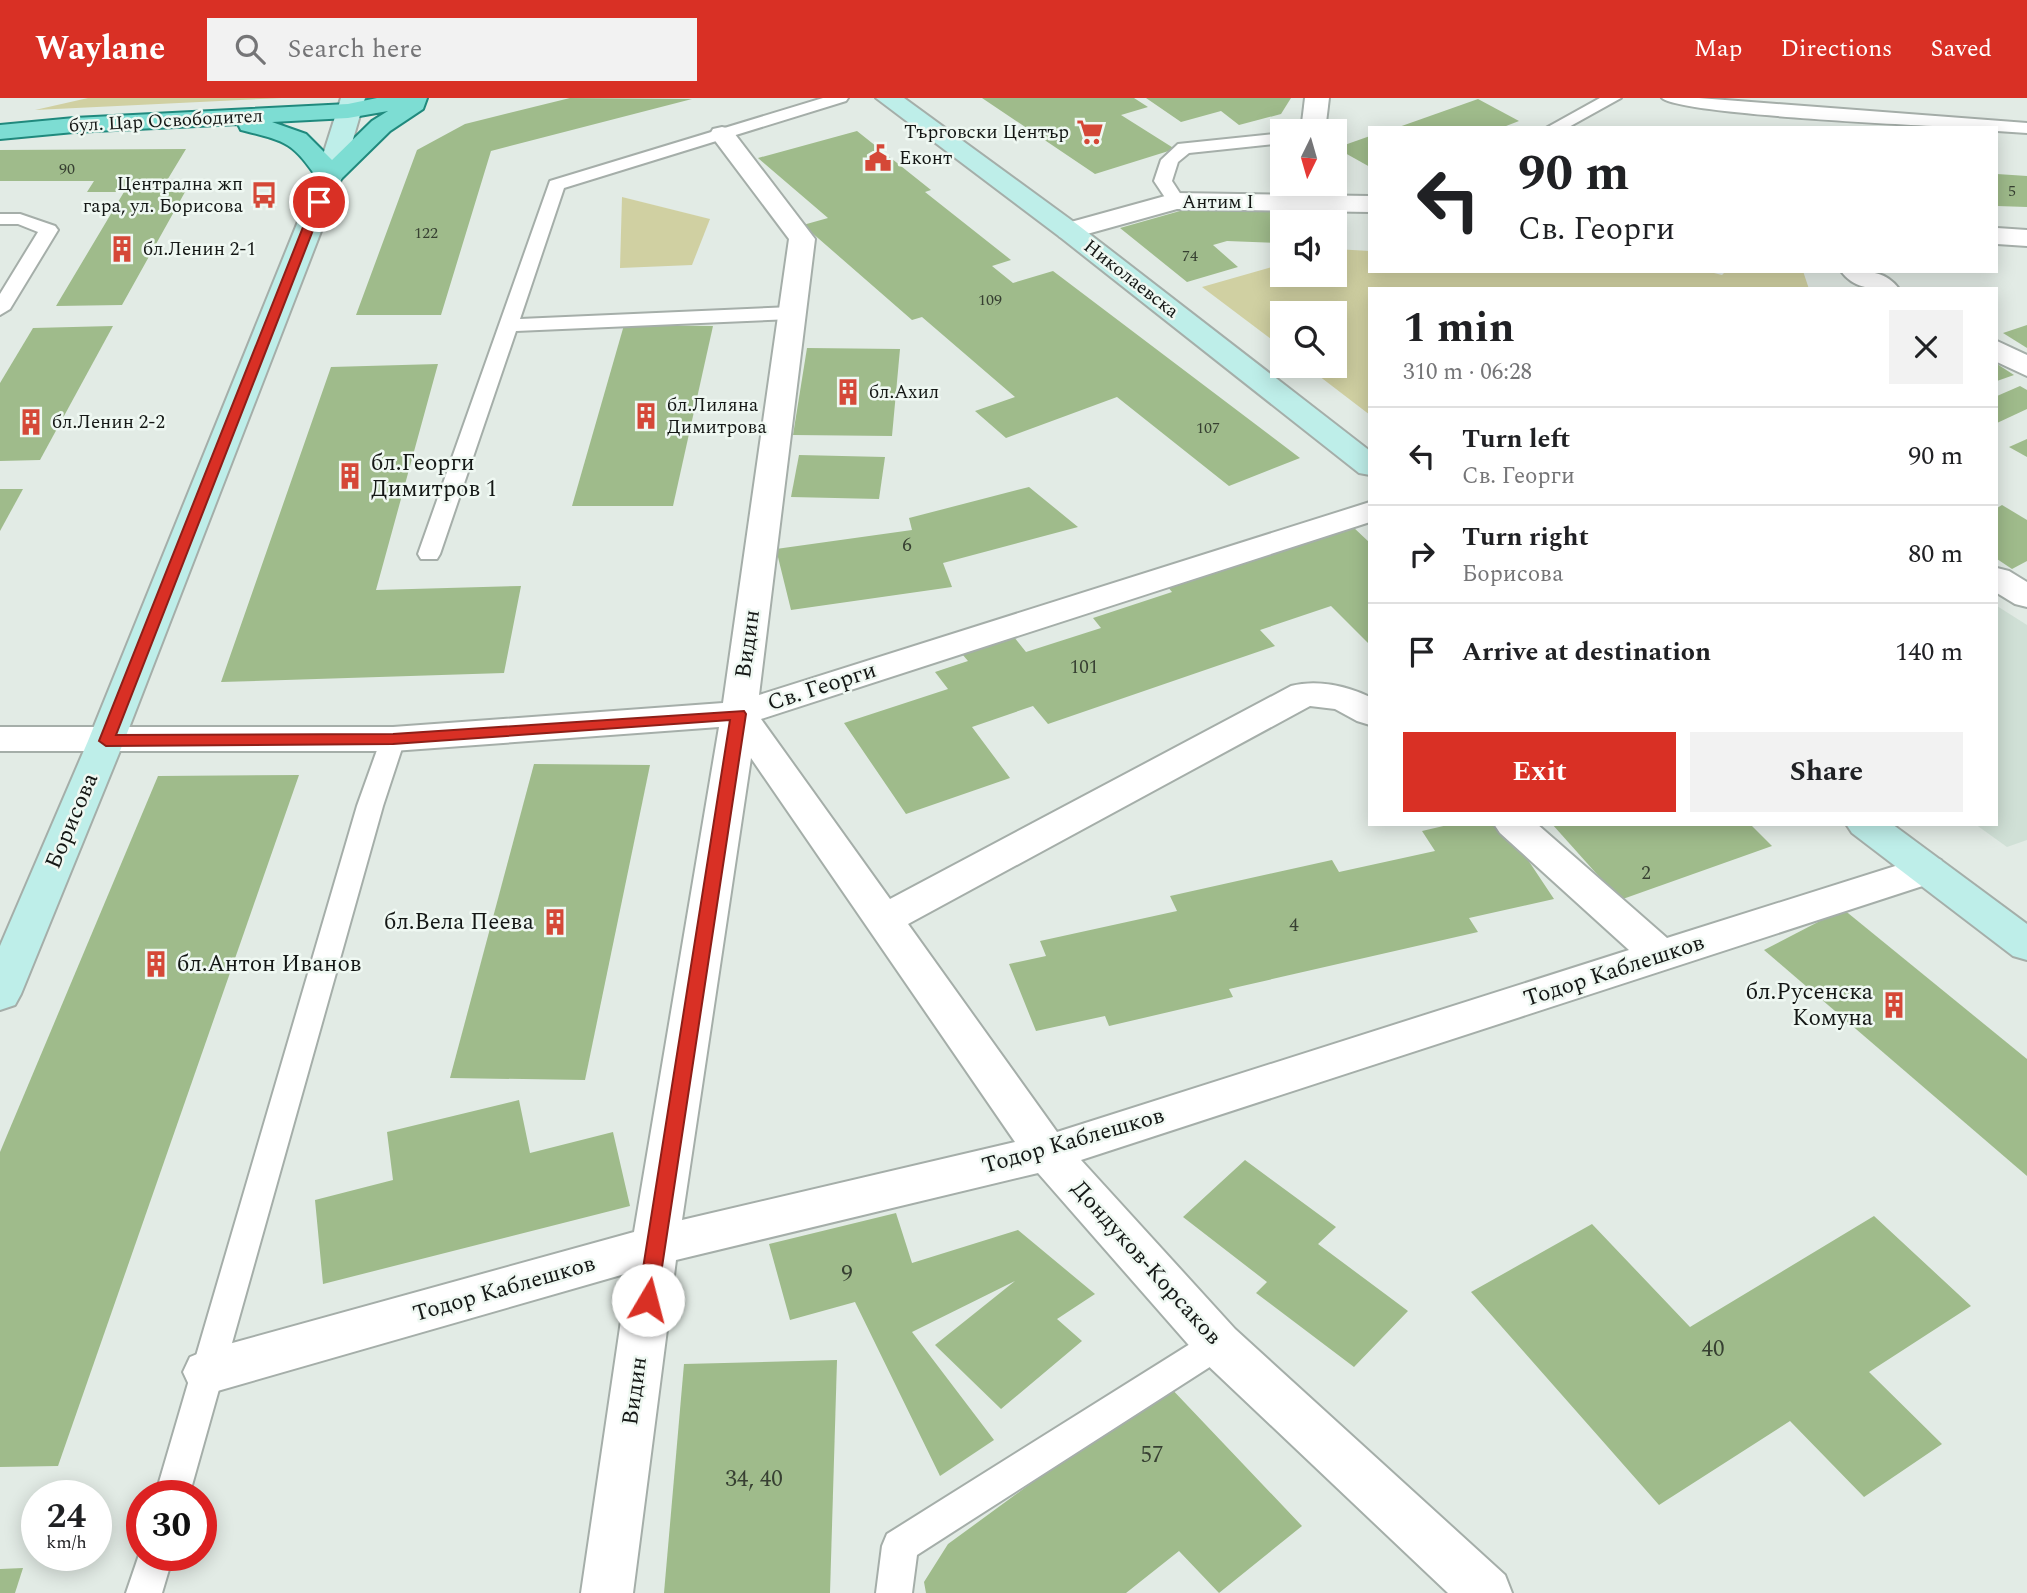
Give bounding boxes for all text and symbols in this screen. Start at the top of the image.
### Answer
search box [207,18,697,81]
text: Waylane [35,24,165,74]
text: Search here [287,29,422,69]
icon: search [231,30,269,68]
text: Map [1694,31,1742,67]
text: Directions [1780,31,1892,67]
text: Saved [1930,31,1992,67]
street label: бул. Цар Освободител [68,101,264,141]
supermarket icon: Търговски Център [1075,117,1105,147]
place label: Търговски Център [904,118,1069,147]
north arrow [1270,119,1348,196]
map controls [1270,119,1347,378]
text: 90 m [1518,137,1629,212]
public building icon: Еконт [863,143,893,173]
place label: Еконт [899,144,952,173]
icon: left [1403,154,1494,245]
house number: 90 [59,157,75,181]
place label: Централна жп гара, ул. Борисова [83,170,244,221]
pin [289,172,349,232]
house number: 5 [2008,179,2016,203]
bus stop icon: Централна жп гара, ул. Борисова [249,180,279,210]
icon: arrive [300,183,338,221]
street label: Антим I [1182,188,1254,217]
text: Св. Георги [1518,205,1675,254]
button: sound [1270,210,1347,287]
house number: 122 [414,221,438,245]
street label: Николаевска [1077,232,1185,326]
building icon: бл.Ленин 2-1 [107,234,137,264]
place label: бл.Ленин 2-1 [143,235,256,264]
house number: 74 [1182,244,1198,268]
house number: 109 [978,288,1002,312]
text: 1 min [1403,297,1515,360]
button: search [1270,301,1347,378]
button: close [1889,310,1963,384]
text: 310 m · 06:28 [1403,355,1532,390]
building icon: бл.Ахил [833,377,863,407]
place label: бл.Ахил [869,378,939,407]
place label: бл.Лиляна Димитрова [667,391,768,442]
building icon: бл.Лиляна Димитрова [631,401,661,431]
building icon: бл.Ленин 2-2 [16,407,46,437]
place label: бл.Ленин 2-2 [52,408,165,437]
house number: 107 [1196,416,1220,440]
text: Turn left [1462,419,1570,459]
text: 90 m [1908,436,1963,476]
icon: left [1403,437,1441,475]
place label: бл.Георги Димитров 1 [371,446,497,507]
text: Св. Георги [1462,459,1575,494]
building icon: бл.Георги Димитров 1 [335,461,365,491]
text: Turn right [1462,517,1589,557]
house number: 6 [902,531,912,560]
text: 80 m [1908,534,1963,574]
icon: right [1403,535,1441,573]
text: Борисова [1462,557,1564,592]
street label: Видин [726,607,770,681]
text: Arrive at destination [1462,632,1711,672]
text: 140 m [1895,632,1963,672]
icon: arrive [1403,633,1441,671]
street label: Св. Георги [763,653,881,721]
house number: 101 [1070,653,1098,682]
button: Exit [1403,732,1676,812]
button: Share [1690,732,1963,812]
street label: Борисова [36,767,108,875]
house number: 2 [1641,859,1651,888]
place label: бл.Вела Пеева [384,905,534,940]
building icon: бл.Вела Пеева [540,907,570,937]
house number: 4 [1289,911,1299,940]
street label: Тодор Каблешков [1519,925,1709,1017]
place label: бл.Антон Иванов [177,947,361,982]
building icon: бл.Антон Иванов [141,949,171,979]
place label: бл.Русенска Комуна [1746,975,1873,1036]
building icon: бл.Русенска Комуна [1879,990,1909,1020]
street label: Тодор Каблешков [978,1098,1168,1184]
street label: Дондуков-Корсаков [1062,1173,1230,1353]
street label: Тодор Каблешков [409,1246,599,1332]
house number: 9 [841,1257,853,1292]
position arrow [611,1263,685,1337]
house number: 40 [1702,1332,1725,1367]
street label: Видин [613,1354,657,1428]
house number: 57 [1141,1438,1164,1473]
house number: 34, 40 [725,1462,783,1497]
speed limit sign: 30 [126,1480,217,1571]
text: 24 [47,1490,86,1543]
text: km/h [46,1529,87,1556]

